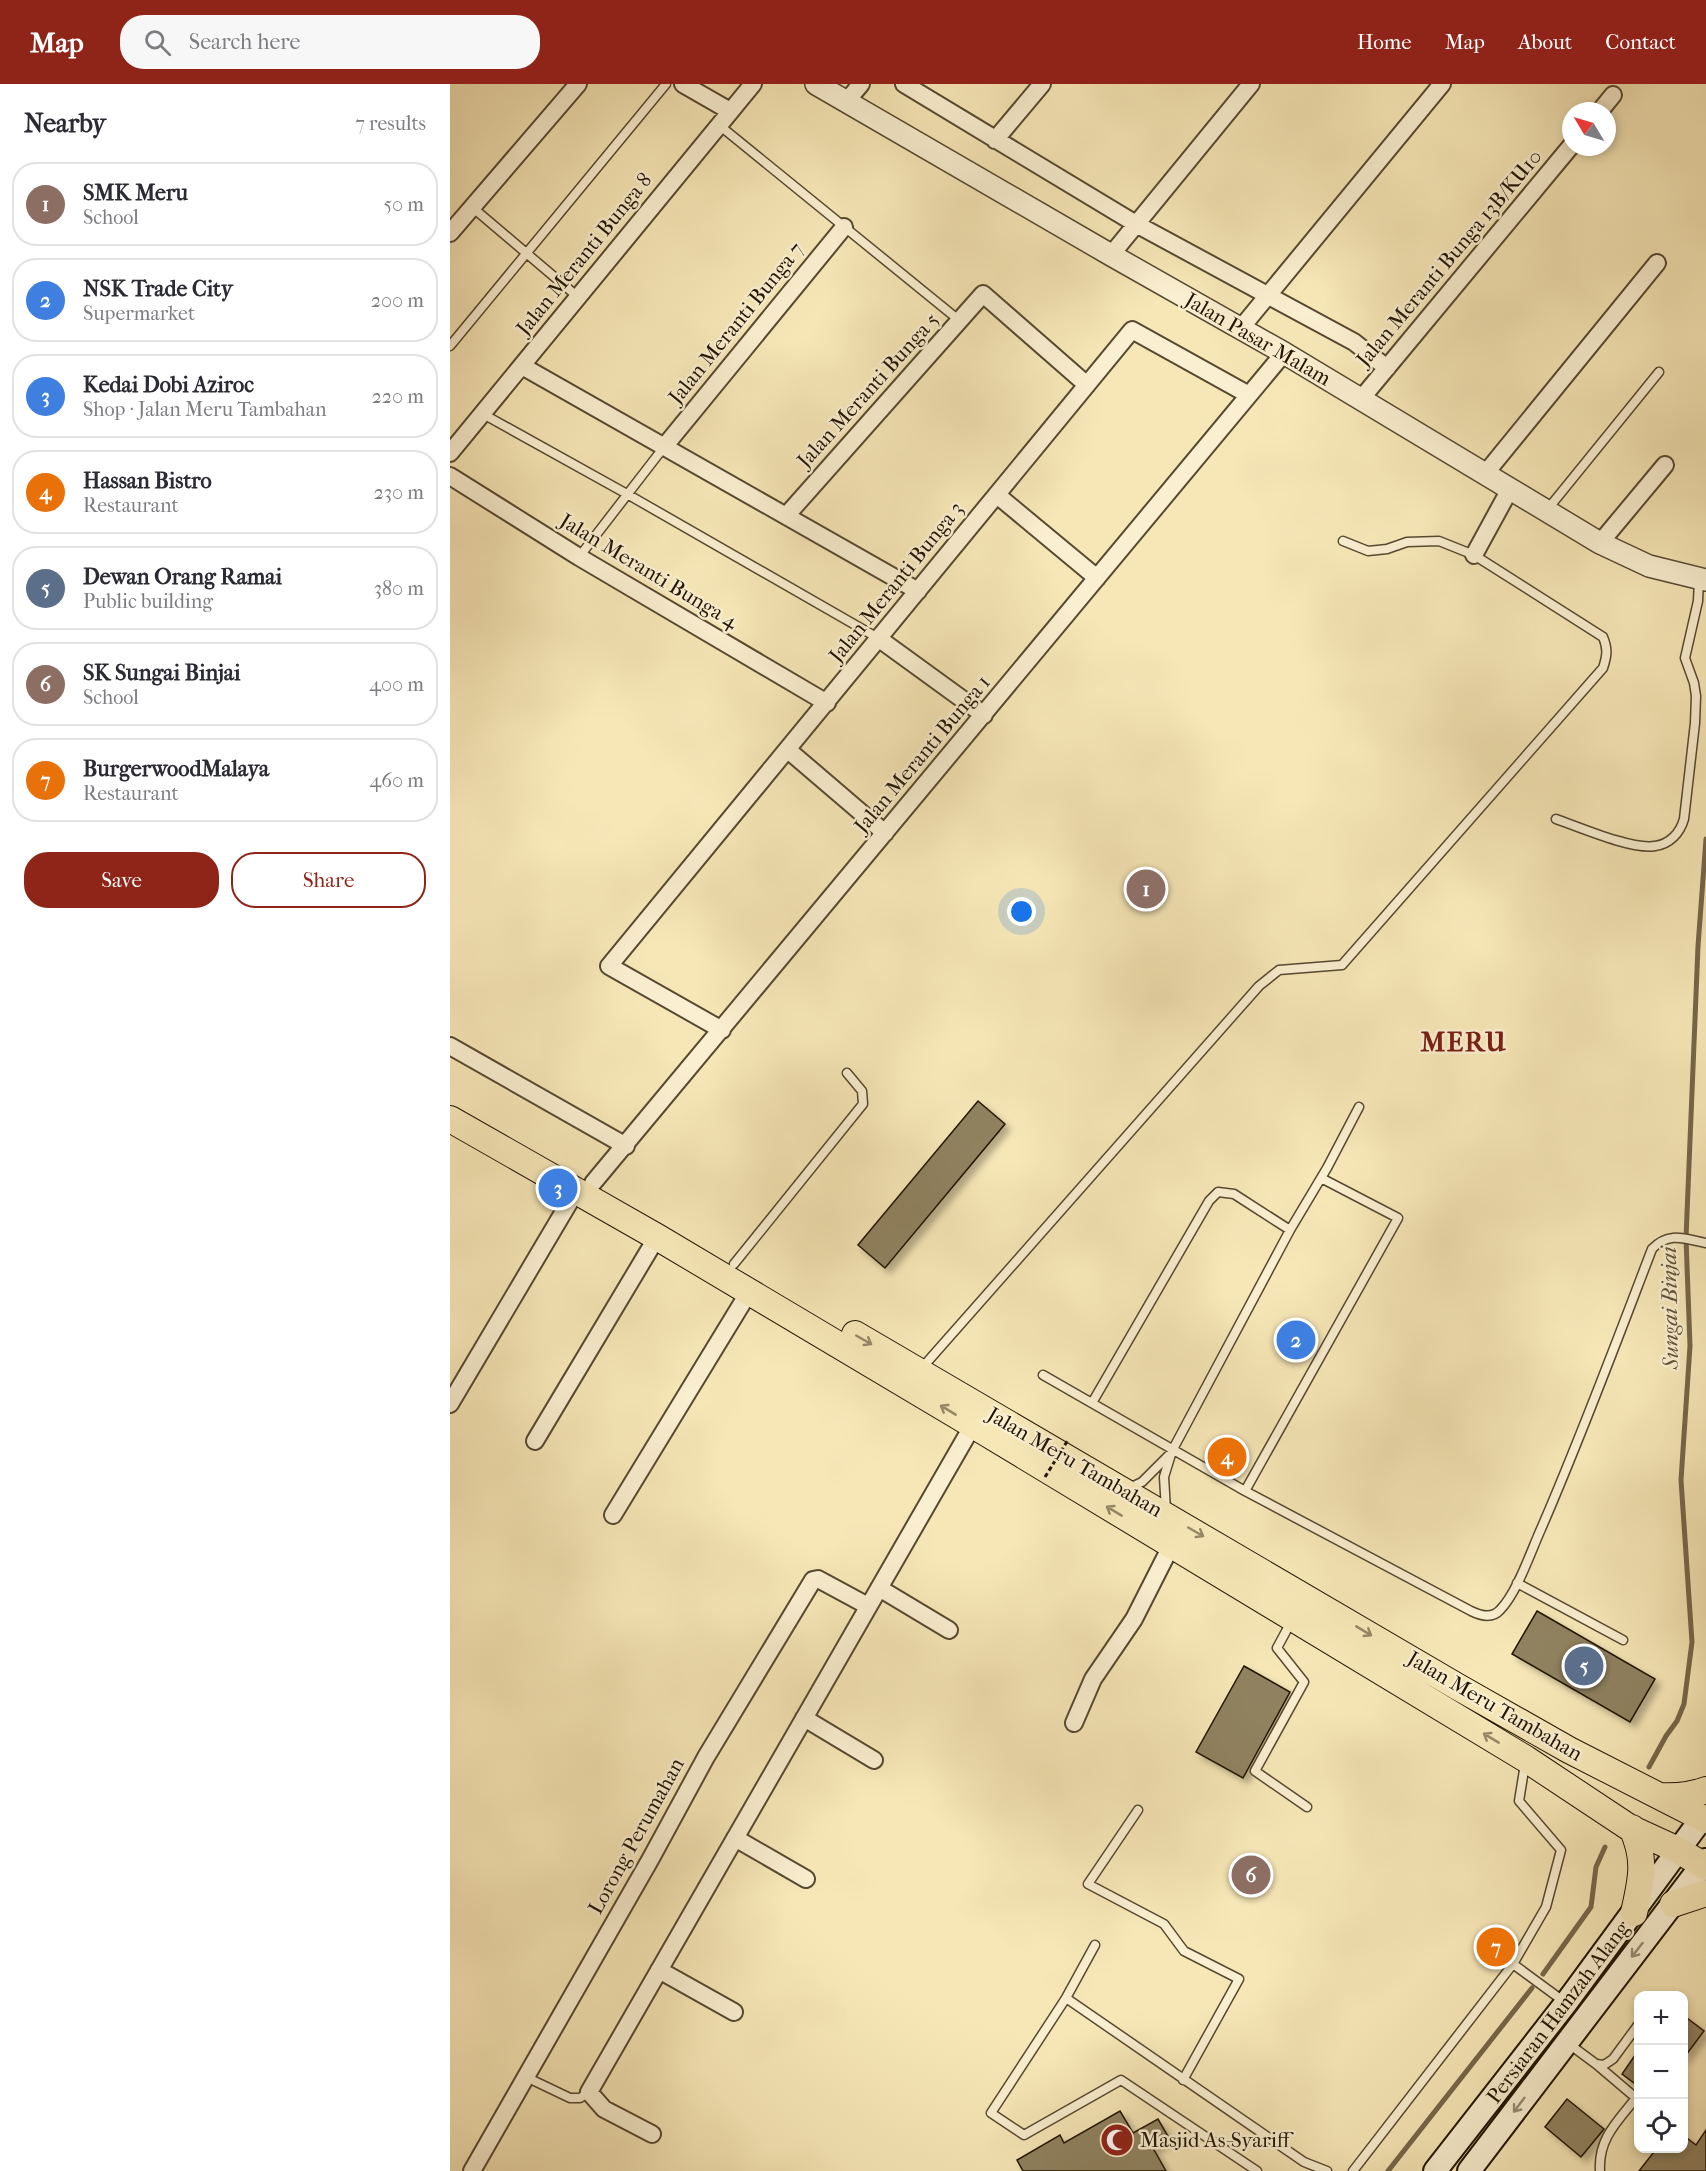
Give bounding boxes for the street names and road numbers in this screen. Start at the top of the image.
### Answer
street label: Jalan Meranti Bunga 13B/KU10 [1350,145,1547,373]
street label: Jalan Meranti Bunga 8 [510,168,657,341]
street label: Jalan Meranti Bunga 7 [662,237,809,410]
street label: Jalan Pasar Malam [1179,287,1336,391]
street label: Jalan Meranti Bunga 5 [791,308,944,474]
street label: Jalan Meranti Bunga 3 [823,497,968,669]
street label: Jalan Meranti Bunga 4 [554,507,743,634]
street label: Jalan Meranti Bunga 1 [848,670,995,839]
street label: Jalan Meru Tambahan [982,1401,1167,1522]
street label: Jalan Meru Tambahan [1402,1645,1587,1766]
street label: Lorong Perumahan [583,1754,689,1918]
street label: Persiaran Hamzah Alang [1482,1915,1635,2108]

